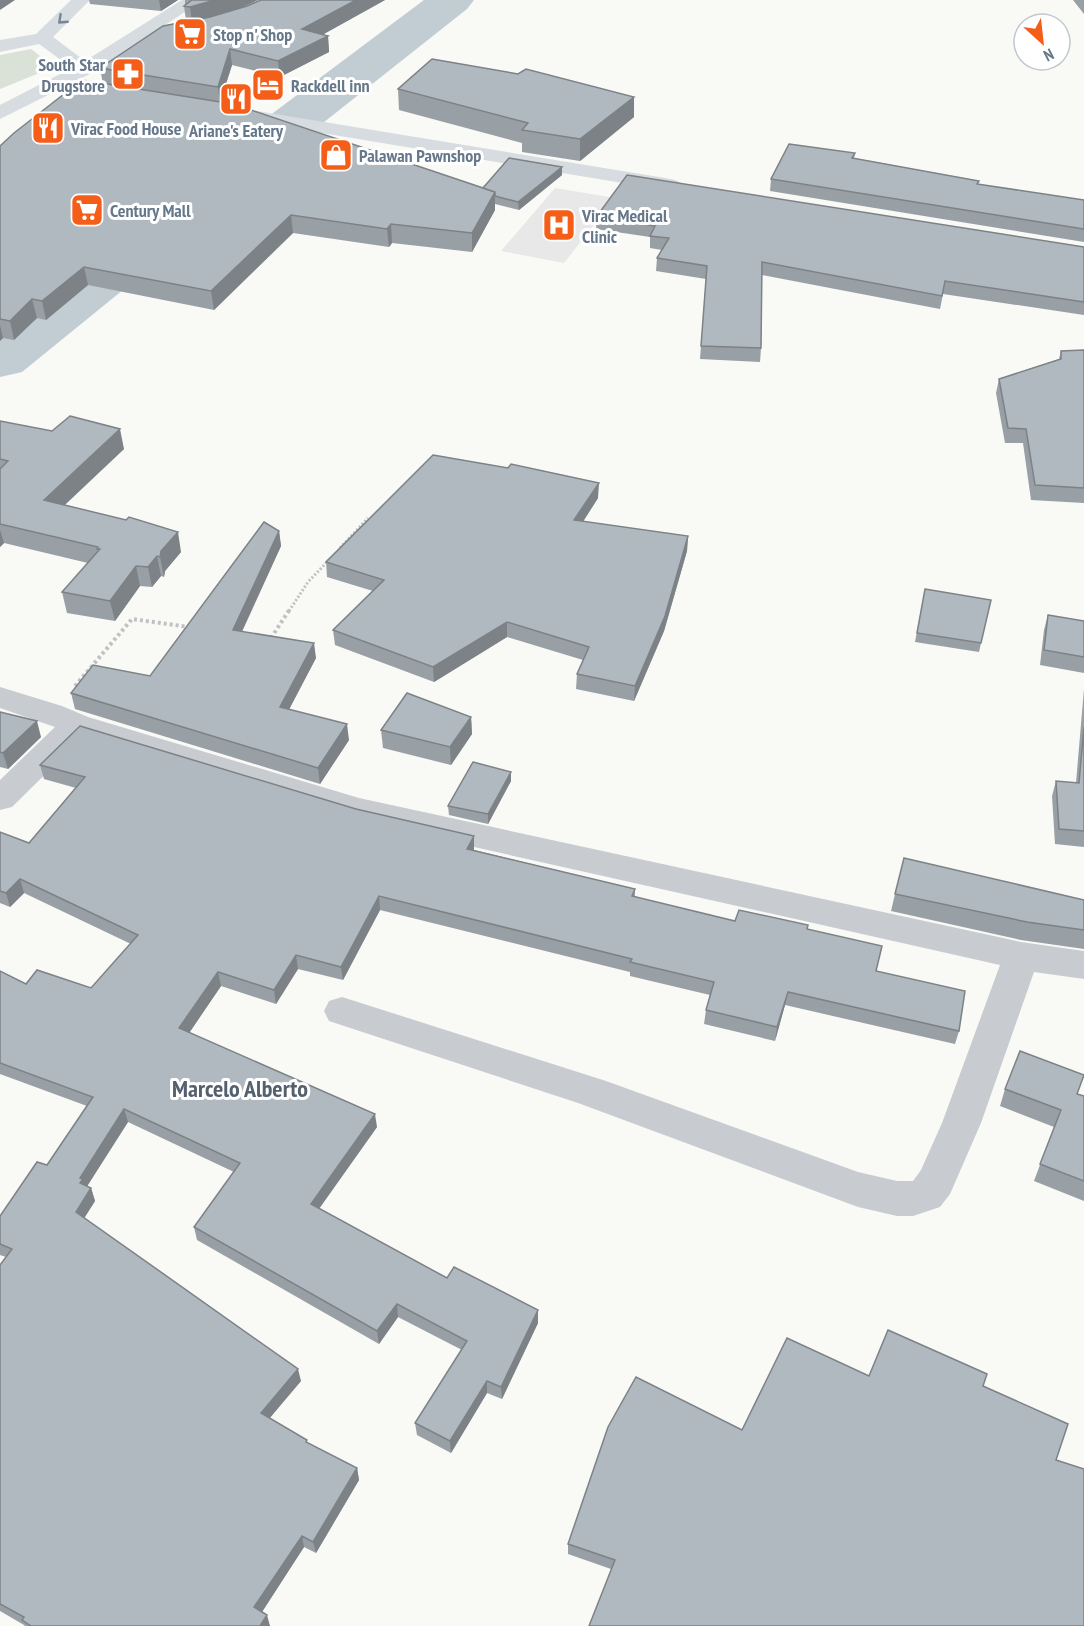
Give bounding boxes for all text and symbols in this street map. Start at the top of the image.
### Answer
north arrow [1012,12,1072,72]
one-way arrow [59,13,69,24]
supermarket icon: Stop n' Shop [172,16,208,52]
place label: Stop n' Shop [213,23,292,46]
text: N [1040,44,1057,66]
place label: South Star Drugstore [38,53,106,97]
pharmacy icon: South Star Drugstore [110,56,146,92]
hotel icon: Rackdell inn [250,67,286,103]
place label: Rackdell inn [291,74,370,97]
restaurant icon: Ariane's Eatery [218,81,254,117]
restaurant icon: Virac Food House [30,110,66,146]
place label: Virac Food House [70,117,182,140]
place label: Ariane's Eatery [188,119,284,142]
shop icon: Palawan Pawnshop [318,137,354,173]
place label: Palawan Pawnshop [359,144,481,167]
supermarket icon: Century Mall [69,192,105,228]
place label: Century Mall [110,199,191,222]
place label: Virac Medical Clinic [581,204,668,248]
hospital icon: Virac Medical Clinic [541,207,577,243]
district label: Marcelo Alberto [172,1073,308,1104]

